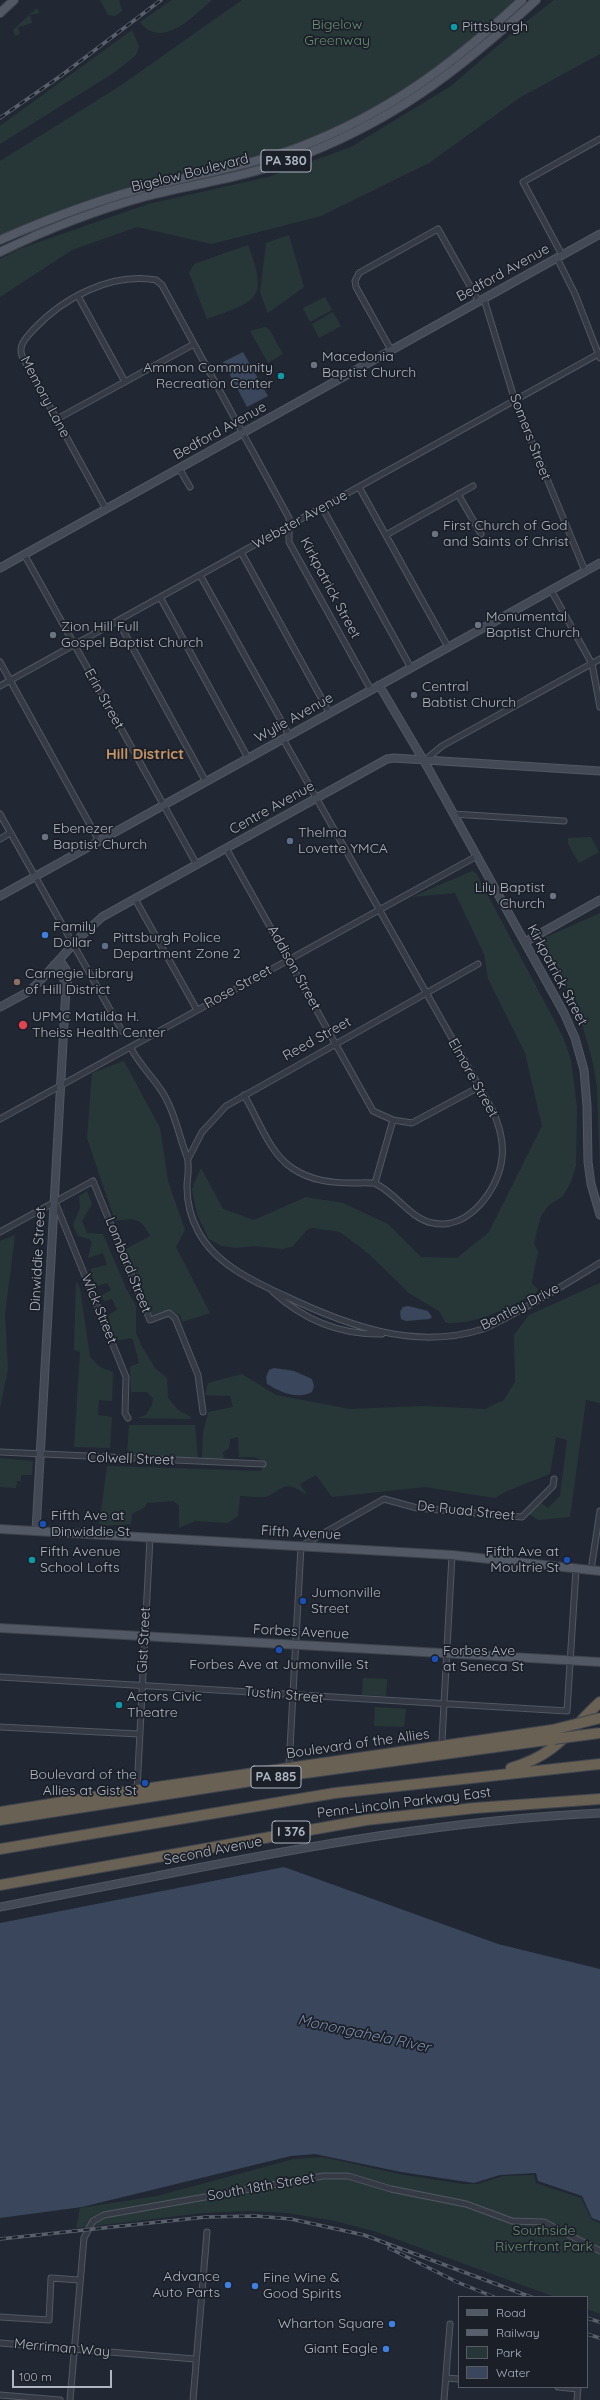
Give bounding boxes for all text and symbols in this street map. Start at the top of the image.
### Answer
park label: Bigelow Greenway [304,17,370,50]
place label: Pittsburgh [462,19,528,35]
marker: Pittsburgh [449,22,459,32]
street label: Bigelow Boulevard [130,150,250,196]
road number: PA 380 [261,150,311,172]
street label: Bedford Avenue [454,241,552,305]
place label: Macedonia Baptist Church [322,349,416,382]
street label: Memory Lane [17,353,73,441]
place label: Ammon Community Recreation Center [143,360,273,392]
marker: Macedonia Baptist Church [309,360,319,370]
marker: Ammon Community Recreation Center [276,371,286,381]
street label: Somers Street [506,391,554,483]
street label: Bedford Avenue [171,399,269,463]
street label: Webster Avenue [250,487,350,553]
place label: First Church of God and Saints of Christ [443,518,569,550]
marker: First Church of God and Saints of Christ [430,529,440,539]
street label: Kirkpatrick Street [296,535,364,641]
place label: Monumental Baptist Church [486,609,580,642]
place label: Zion Hill Full Gospel Baptist Church [61,619,203,652]
marker: Monumental Baptist Church [473,620,483,630]
marker: Zion Hill Full Gospel Baptist Church [48,630,58,640]
street label: Erin Street [81,666,127,732]
place label: Central Babtist Church [422,679,516,712]
street label: Wylie Avenue [252,689,336,747]
marker: Central Babtist Church [409,690,419,700]
district label: Hill District [106,745,184,763]
street label: Centre Avenue [227,778,317,838]
place label: Ebenezer Baptist Church [53,821,147,854]
place label: Thelma Lovette YMCA [298,825,388,858]
marker: Ebenezer Baptist Church [40,832,50,842]
marker: Thelma Lovette YMCA [285,836,295,846]
place label: Lily Baptist Church [475,880,545,912]
marker: Lily Baptist Church [548,891,558,901]
place label: Family Dollar [53,919,96,952]
street label: Kirkpatrick Street [523,922,591,1028]
street label: Addison Street [264,923,324,1013]
marker: Family Dollar [40,930,50,940]
place label: Pittsburgh Police Department Zone 2 [113,930,241,962]
marker: Pittsburgh Police Department Zone 2 [100,941,110,951]
street label: Rose Street [201,962,275,1012]
place label: Carnegie Library of Hill District [25,966,133,998]
marker: Carnegie Library of Hill District [12,977,22,987]
place label: UPMC Matilda H. Theiss Health Center [32,1009,166,1042]
street label: Reed Street [280,1013,354,1065]
marker: UPMC Matilda H. Theiss Health Center [17,1019,29,1031]
street label: Elmore Street [444,1036,502,1120]
street label: Dinwiddie Street [27,1206,49,1312]
street label: Lombard Street [101,1215,155,1315]
street label: Wick Street [77,1272,121,1346]
street label: Bentley Drive [478,1280,562,1334]
street label: Colwell Street [87,1449,175,1469]
street label: De Ruad Street [416,1498,516,1524]
place label: Fifth Ave at Dinwiddie St [51,1508,130,1540]
marker: Fifth Ave at Dinwiddie St [38,1519,48,1529]
street label: Fifth Avenue [260,1523,342,1543]
place label: Fifth Avenue School Lofts [40,1544,120,1576]
place label: Fifth Ave at Moultrie St [486,1544,559,1576]
marker: Fifth Avenue School Lofts [27,1555,37,1565]
marker: Fifth Ave at Moultrie St [562,1555,572,1565]
place label: Jumonville Street [311,1585,381,1618]
marker: Jumonville Street [298,1596,308,1606]
street label: Gist Street [134,1607,154,1673]
street label: Forbes Avenue [253,1621,349,1643]
place label: Forbes Ave at Seneca St [443,1643,524,1676]
marker: Forbes Ave at Jumonville St [274,1645,284,1655]
marker: Forbes Ave at Seneca St [430,1654,440,1664]
place label: Forbes Ave at Jumonville St [189,1657,369,1673]
street label: Tustin Street [244,1683,324,1707]
place label: Actors Civic Theatre [127,1689,202,1722]
marker: Actors Civic Theatre [114,1700,124,1710]
street label: Boulevard of the Allies [285,1726,431,1762]
road number: PA 885 [251,1766,301,1788]
place label: Boulevard of the Allies at Gist St [29,1767,137,1800]
marker: Boulevard of the Allies at Gist St [140,1778,150,1788]
street label: Penn-Lincoln Parkway East [316,1784,492,1822]
road number: I 376 [272,1821,310,1843]
street label: Second Avenue [162,1833,264,1869]
water label: Monongahela River [296,2011,432,2057]
street label: South 18th Street [206,2169,316,2205]
park label: Southside Riverfront Park [495,2223,593,2256]
place label: Advance Auto Parts [152,2269,220,2302]
place label: Fine Wine & Good Spirits [263,2270,341,2302]
marker: Advance Auto Parts [223,2280,233,2290]
marker: Fine Wine & Good Spirits [250,2281,260,2291]
legend [458,2296,588,2388]
text: Road [496,2305,526,2320]
place label: Wharton Square [278,2316,384,2332]
marker: Wharton Square [387,2319,397,2329]
text: Railway [496,2325,540,2340]
street label: Merriman Way [13,2335,111,2361]
place label: Giant Eagle [304,2341,378,2357]
marker: Giant Eagle [381,2344,391,2354]
text: Park [496,2345,521,2360]
scale bar [14,2362,114,2388]
text: Water [496,2365,530,2380]
text: 100 m [19,2369,52,2384]

